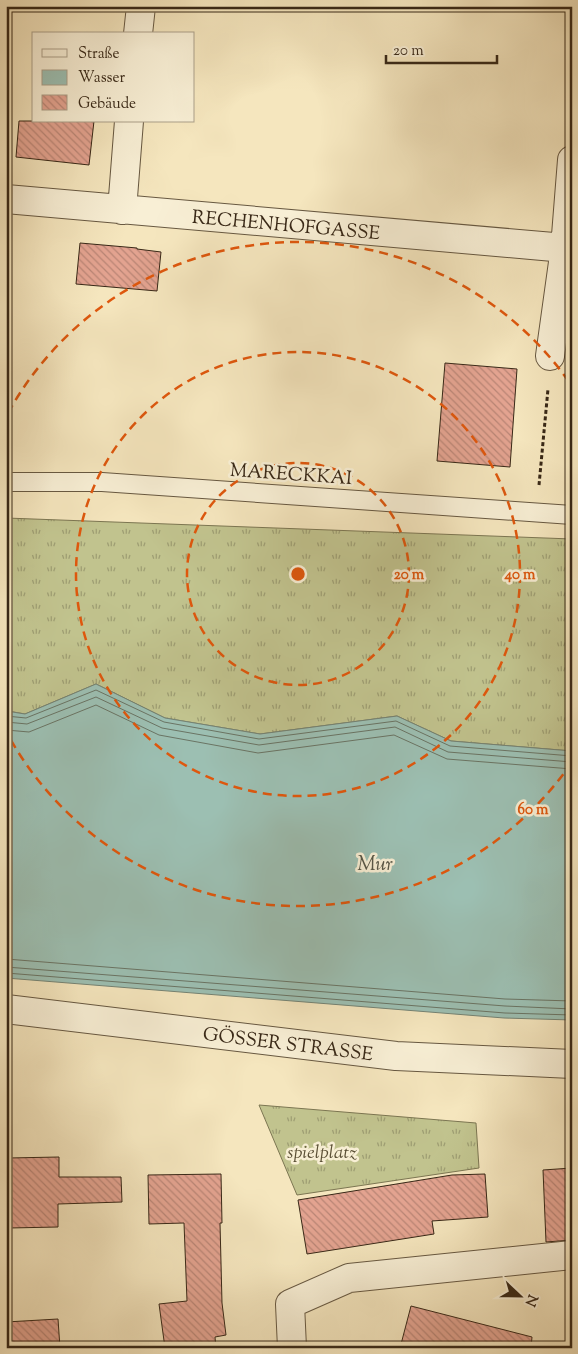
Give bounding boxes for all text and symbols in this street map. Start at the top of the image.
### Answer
legend [32,32,195,122]
scale bar [386,32,497,64]
text: 20 m [393,41,424,62]
text: Straße [78,44,120,65]
text: Wasser [78,68,125,89]
text: Gebäude [78,94,136,115]
street label: RECHENHOFGASSE [191,205,381,248]
street label: MARECKKAI [229,458,353,493]
centre of rings [289,565,307,583]
text: 20 m [394,565,425,586]
text: 40 m [504,565,536,586]
text: 60 m [518,800,549,821]
water label: Mur [357,851,393,880]
street label: GÖSSER STRASSE [201,1022,375,1069]
park label: spielplatz [287,1140,357,1167]
north arrow [496,1272,546,1322]
text: N [519,1291,542,1309]

